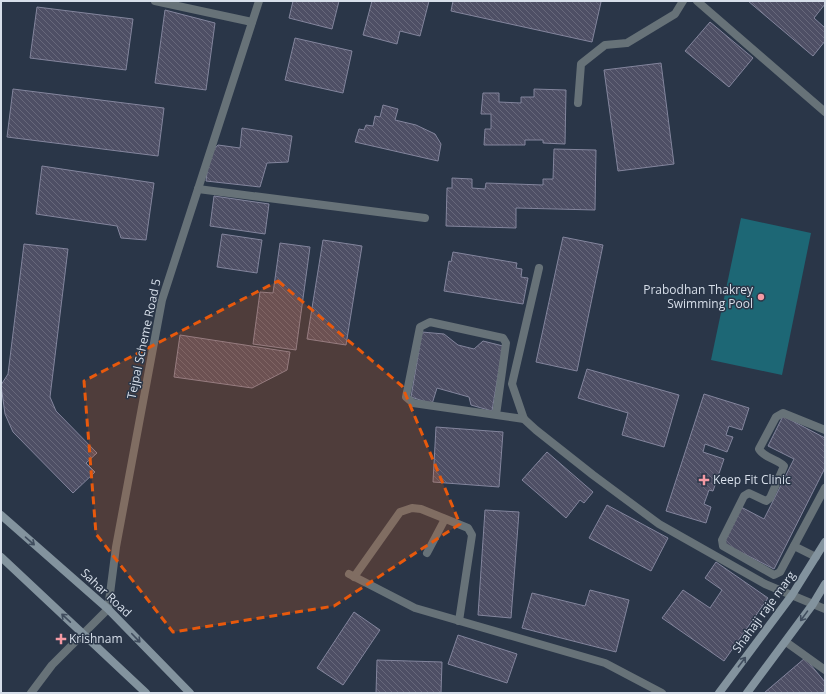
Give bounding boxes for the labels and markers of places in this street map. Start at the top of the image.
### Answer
place label: Prabodhan Thakrey Swimming Pool [643,281,754,312]
marker: Prabodhan Thakrey Swimming Pool [756,292,766,302]
place label: Keep Fit Clinic [713,471,791,488]
marker: Keep Fit Clinic [698,474,710,486]
place label: Krishnam [69,630,123,647]
marker: Krishnam [56,634,66,644]

